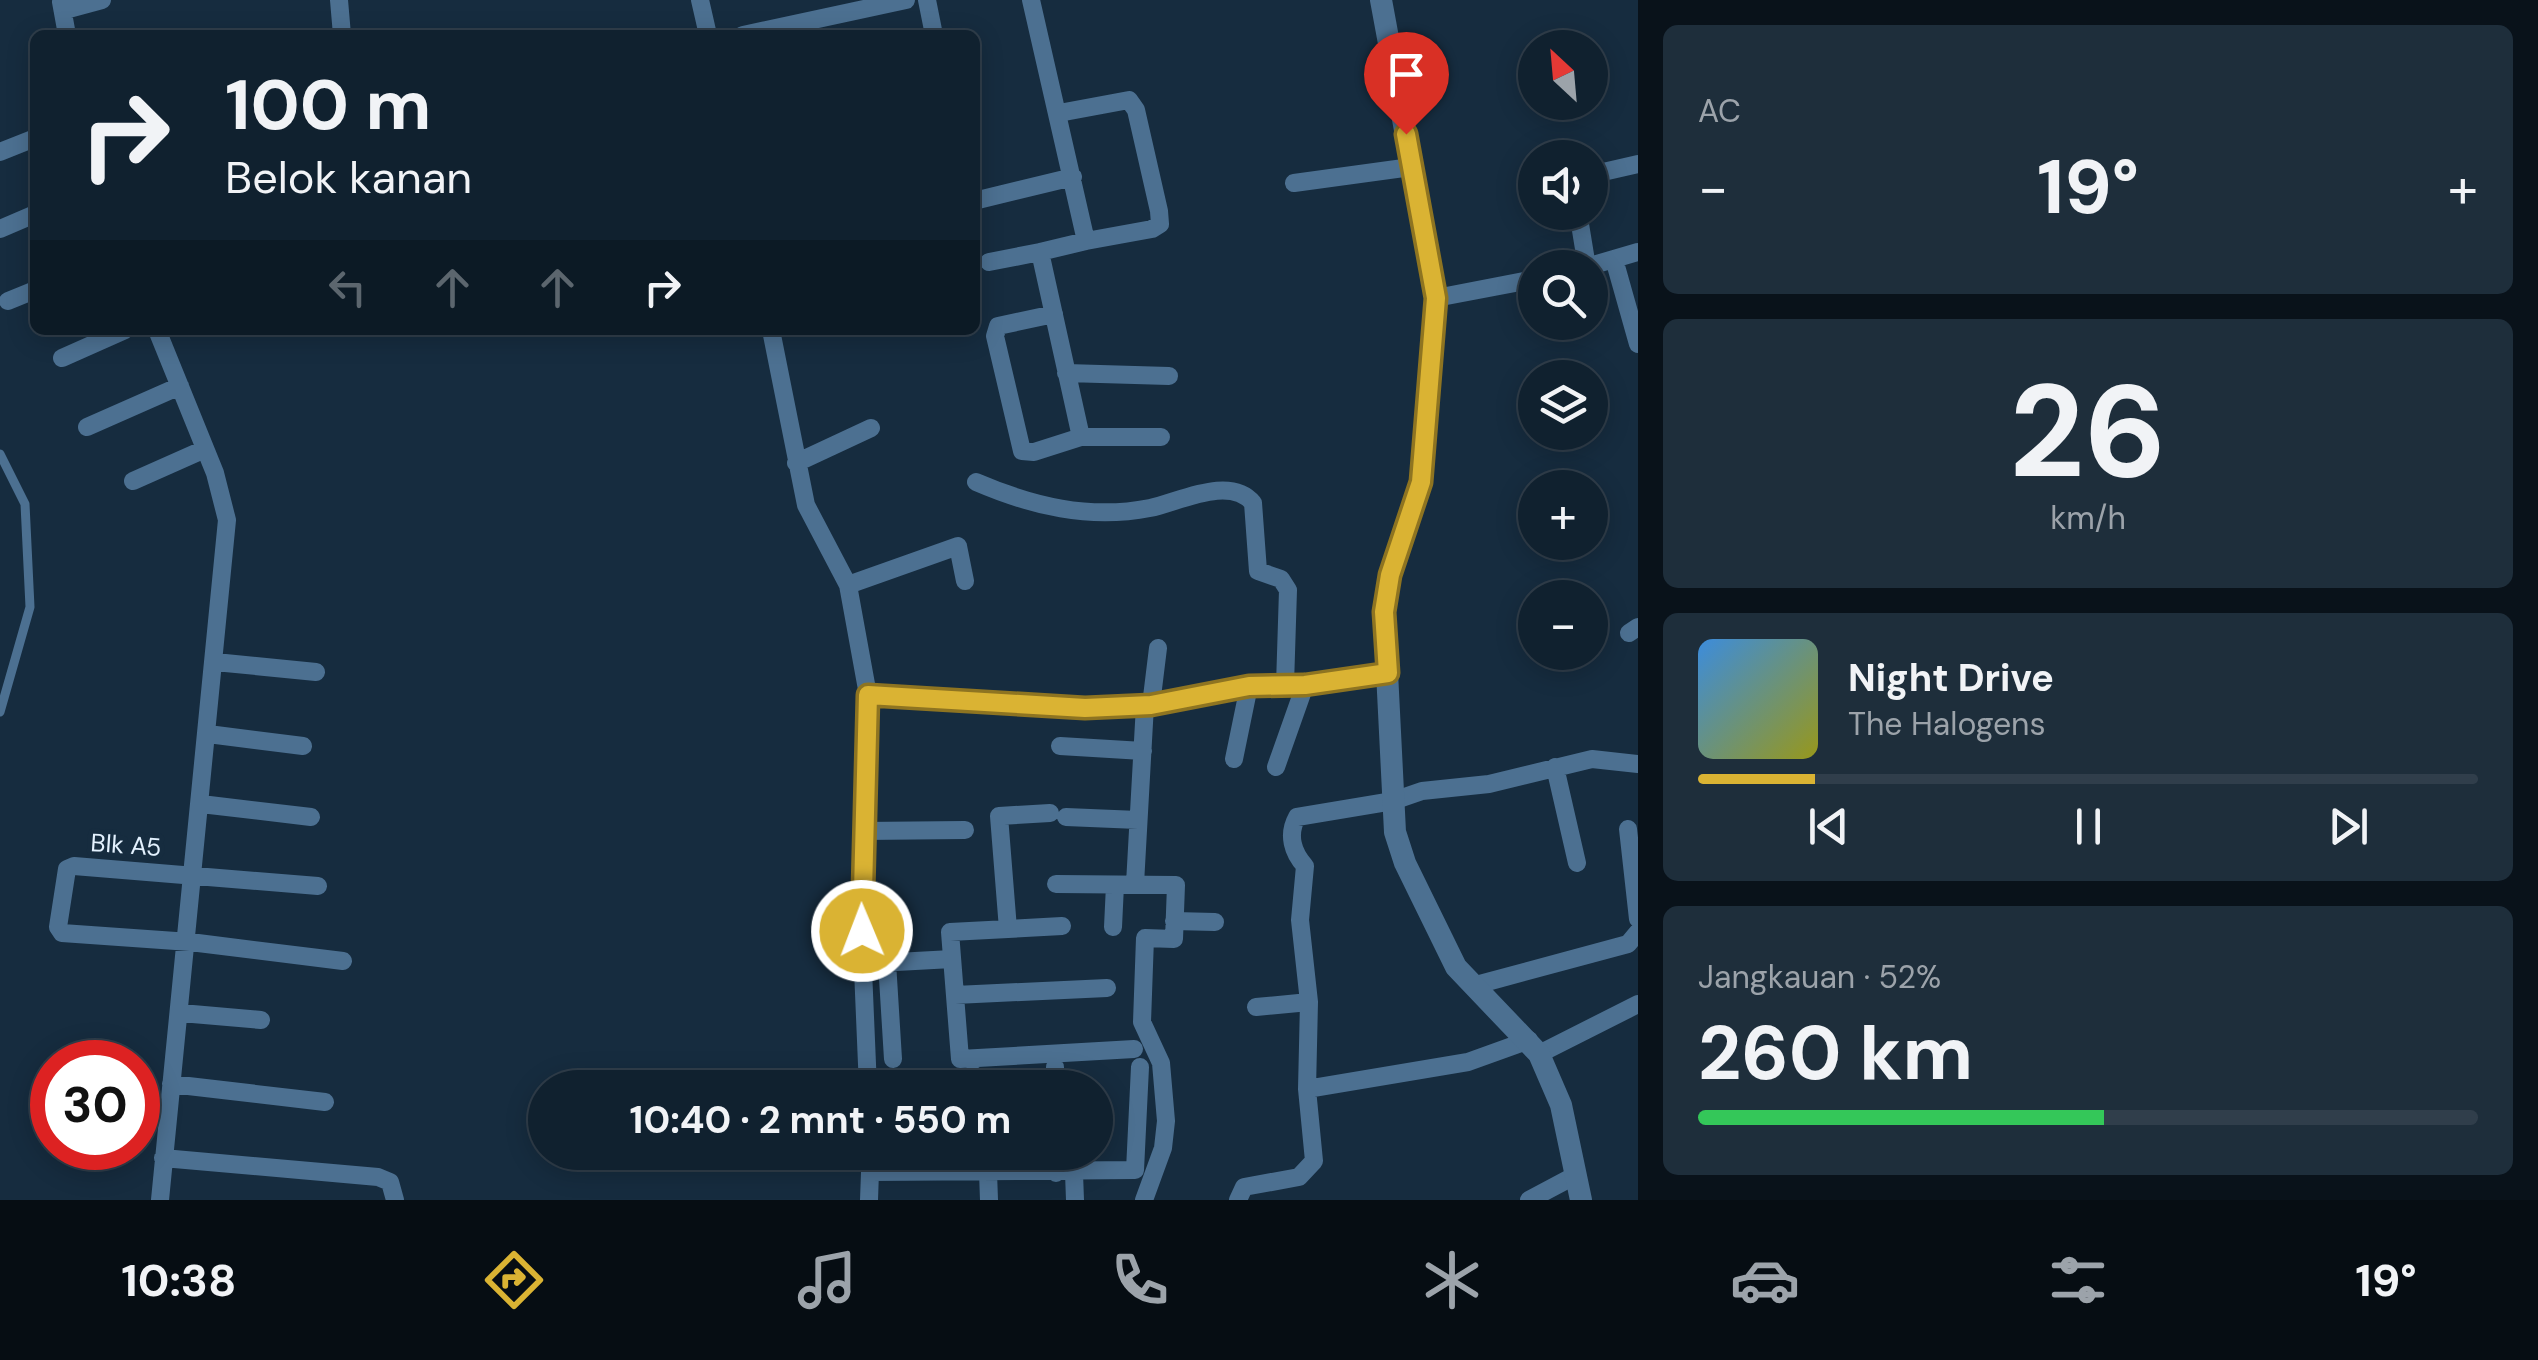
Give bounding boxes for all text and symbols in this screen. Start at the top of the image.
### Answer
north arrow [1518,30,1608,120]
map controls [1518,30,1608,670]
pin [1364,32,1449,135]
icon: arrive [1379,47,1434,102]
text: 100 m [225,60,431,151]
icon: right [60,70,190,200]
text: AC [1698,90,1741,132]
text: 19° [2037,139,2139,236]
button: sound [1518,140,1608,230]
text: Belok kanan [225,148,472,207]
text: − [1698,152,1728,224]
text: + [2448,152,2478,224]
button: search [1518,250,1608,340]
icon: left [320,260,375,315]
icon: ahead [425,260,480,315]
icon: ahead [530,260,585,315]
icon: right [635,260,690,315]
text: 26 [2009,347,2167,516]
button: layers [1518,360,1608,450]
button: + [1518,470,1608,560]
text: km/h [2050,497,2126,539]
button: − [1518,580,1608,670]
text: Night Drive [1848,653,2054,703]
text: The Halogens [1848,703,2046,745]
icon: previous [1801,799,1856,854]
icon: pause [2061,799,2116,854]
icon: next [2321,799,2376,854]
street label: Blk A5 [90,826,162,864]
position arrow [810,879,914,983]
text: Jangkauan · 52% [1698,956,1941,998]
text: 260 km [1698,1005,1973,1102]
speed limit sign: 30 [30,1040,160,1170]
text: 10:40 · 2 mnt · 550 m [630,1095,1011,1145]
icon: directions [479,1245,549,1315]
icon: music [792,1245,862,1315]
icon: phone [1105,1245,1175,1315]
icon: climate [1417,1245,1487,1315]
icon: car [1730,1245,1800,1315]
icon: filters [2043,1245,2113,1315]
text: 10:38 [121,1251,236,1310]
text: 19° [2355,1251,2417,1310]

